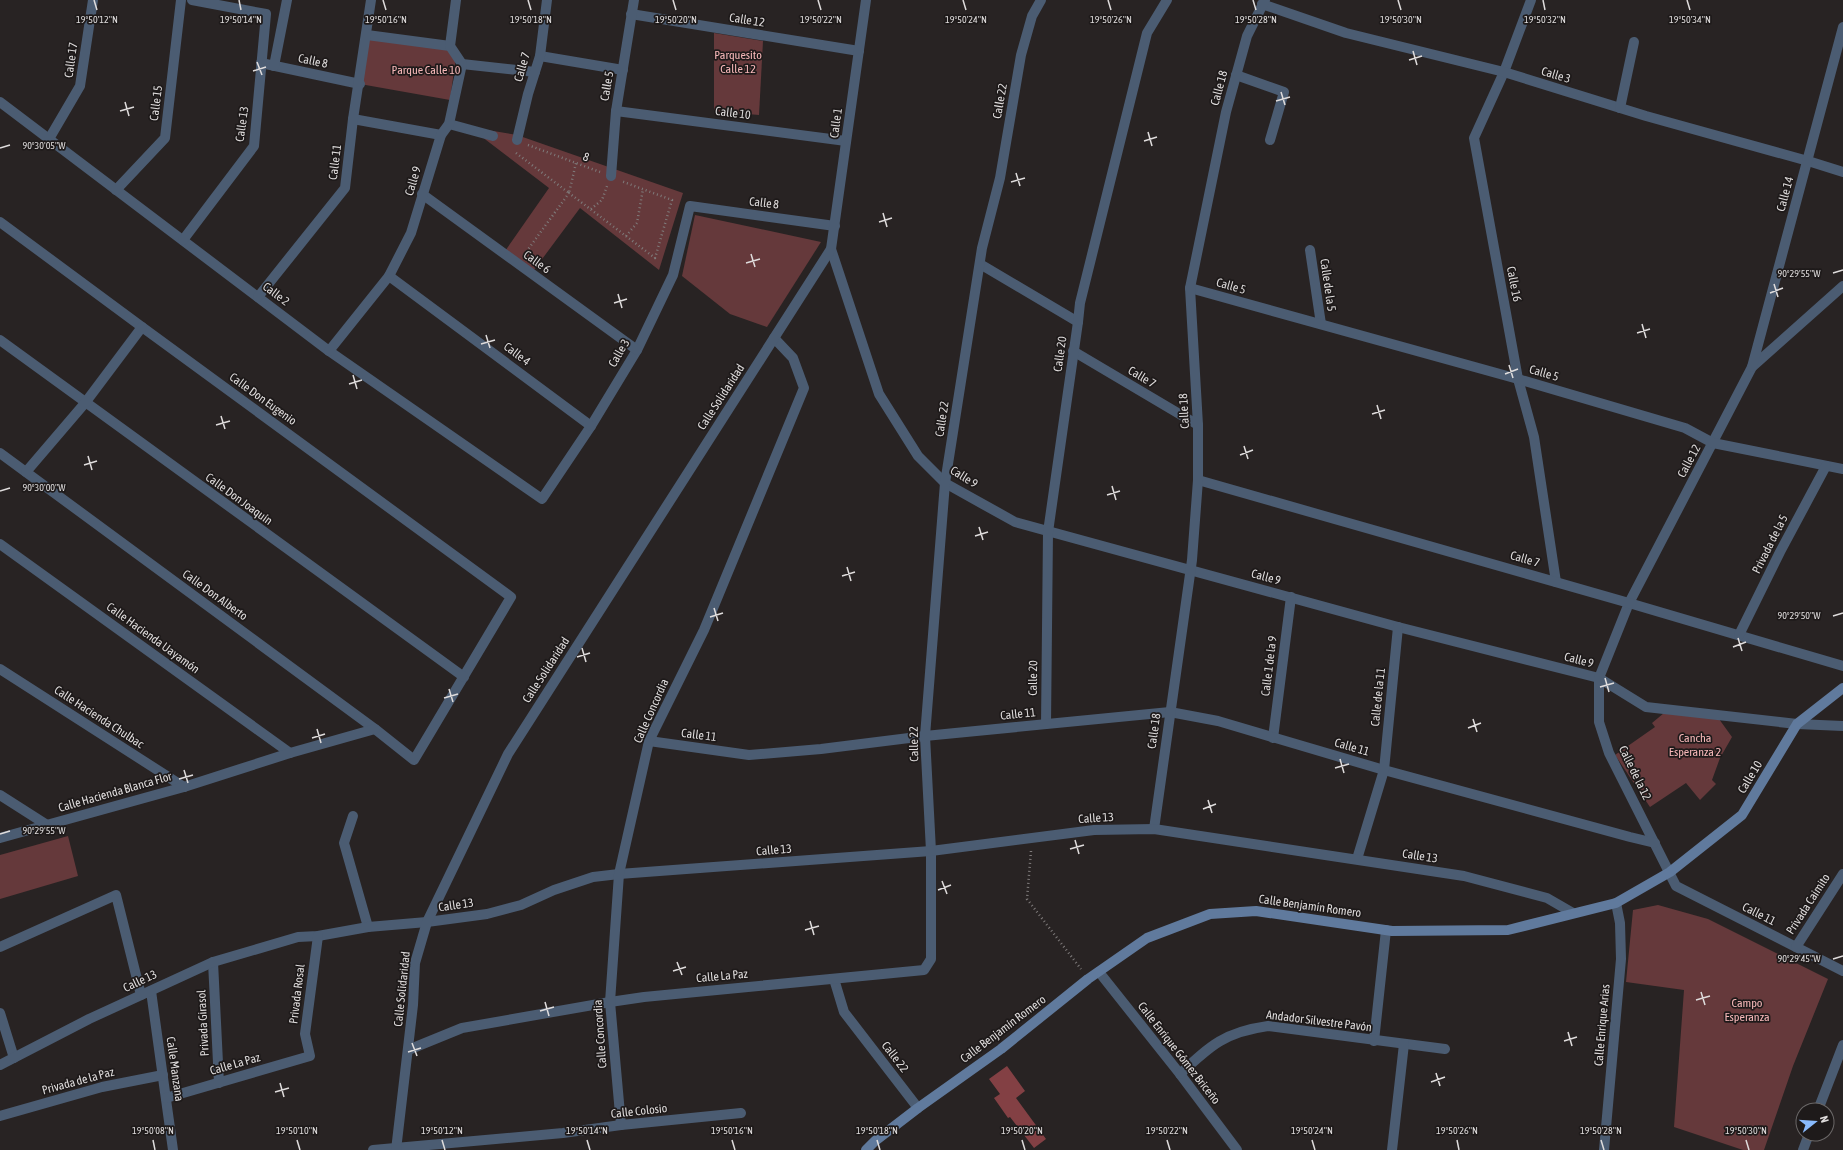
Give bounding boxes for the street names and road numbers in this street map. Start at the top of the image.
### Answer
street label: Calle 12 [728,10,766,30]
street label: Calle 17 [62,41,80,79]
street label: Calle 7 [511,50,533,83]
street label: Calle 8 [297,51,329,71]
street label: Calle 3 [1540,64,1572,86]
street label: Calle 18 [1208,69,1230,107]
street label: Calle 5 [598,70,616,102]
street label: Calle 22 [990,82,1010,120]
street label: Calle 15 [147,84,165,122]
street label: Calle 10 [714,104,752,122]
street label: Calle 13 [233,105,251,143]
street label: Calle 1 [827,107,845,139]
street label: Calle 11 [326,143,344,181]
street label: 8 [581,149,591,165]
street label: Calle 9 [402,164,424,197]
street label: Calle 14 [1774,175,1796,213]
street label: Calle 8 [748,194,780,212]
street label: Calle 6 [521,248,554,277]
street label: Calle de la 5 [1317,258,1339,312]
street label: Calle 16 [1504,265,1524,303]
street label: Calle 5 [1215,275,1247,297]
street label: Calle 2 [260,279,292,309]
street label: Calle 20 [1051,335,1069,373]
street label: Calle 3 [605,337,633,369]
street label: Calle 4 [501,339,533,369]
street label: Calle Solidaridad [695,362,747,432]
street label: Calle 5 [1528,362,1560,384]
street label: Calle 7 [1126,363,1159,391]
street label: Calle Don Eugenio [227,370,300,428]
street label: Calle 18 [1176,393,1192,429]
street label: Calle 22 [932,400,952,438]
street label: Calle 12 [1674,442,1704,480]
street label: Calle 9 [948,463,981,491]
street label: Calle Don Joaquín [203,470,275,528]
street label: Privada de la 5 [1749,512,1791,576]
street label: Calle 7 [1509,548,1542,570]
street label: Calle 9 [1250,566,1283,588]
street label: Calle Don Alberto [180,567,250,623]
street label: Calle Hacienda Uayamón [104,600,202,676]
street label: Calle Solidaridad [520,635,572,705]
street label: Calle 1 de la 9 [1258,635,1280,697]
street label: Calle 9 [1563,650,1596,671]
street label: Calle 20 [1026,660,1040,696]
street label: Calle de la 11 [1368,667,1388,727]
street label: Calle Concordia [631,677,671,745]
street label: Calle Hacienda Chulbac [52,683,147,752]
street label: Calle 11 [1000,705,1037,723]
street label: Calle 18 [1145,712,1163,750]
street label: Calle 11 [680,726,718,744]
street label: Calle 22 [907,726,921,762]
street label: Calle 11 [1333,735,1371,759]
street label: Calle de la 12 [1616,744,1654,802]
street label: Calle 10 [1735,758,1765,796]
street label: Calle Hacienda Blanca Flor [57,769,174,815]
street label: Calle 13 [1078,810,1114,826]
street label: Calle 13 [756,841,792,859]
street label: Calle 13 [1401,846,1439,866]
street label: Privada Caimito [1783,871,1833,937]
street label: Calle Benjamín Romero [1258,892,1363,920]
street label: Calle 13 [437,896,475,914]
street label: Calle 11 [1740,900,1778,928]
street label: Calle Solidaridad [391,951,413,1027]
street label: Privada Rosal [286,962,308,1025]
street label: Calle 13 [121,967,159,995]
street label: Calle La Paz [696,967,749,985]
street label: Calle Enrique Arias [1591,983,1613,1067]
street label: Privada Girasol [194,989,212,1057]
street label: Calle Benjamín Romero [958,992,1049,1066]
street label: Calle Concordia [591,999,609,1069]
street label: Calle Enrique Gómez Briceño [1135,999,1223,1107]
street label: Andador Silvestre Pavón [1265,1008,1373,1034]
street label: Calle Manzana [164,1036,186,1102]
street label: Calle 22 [879,1039,911,1075]
street label: Calle La Paz [208,1050,262,1078]
street label: Privada de la Paz [40,1064,116,1097]
street label: Calle Colosio [610,1101,668,1121]

